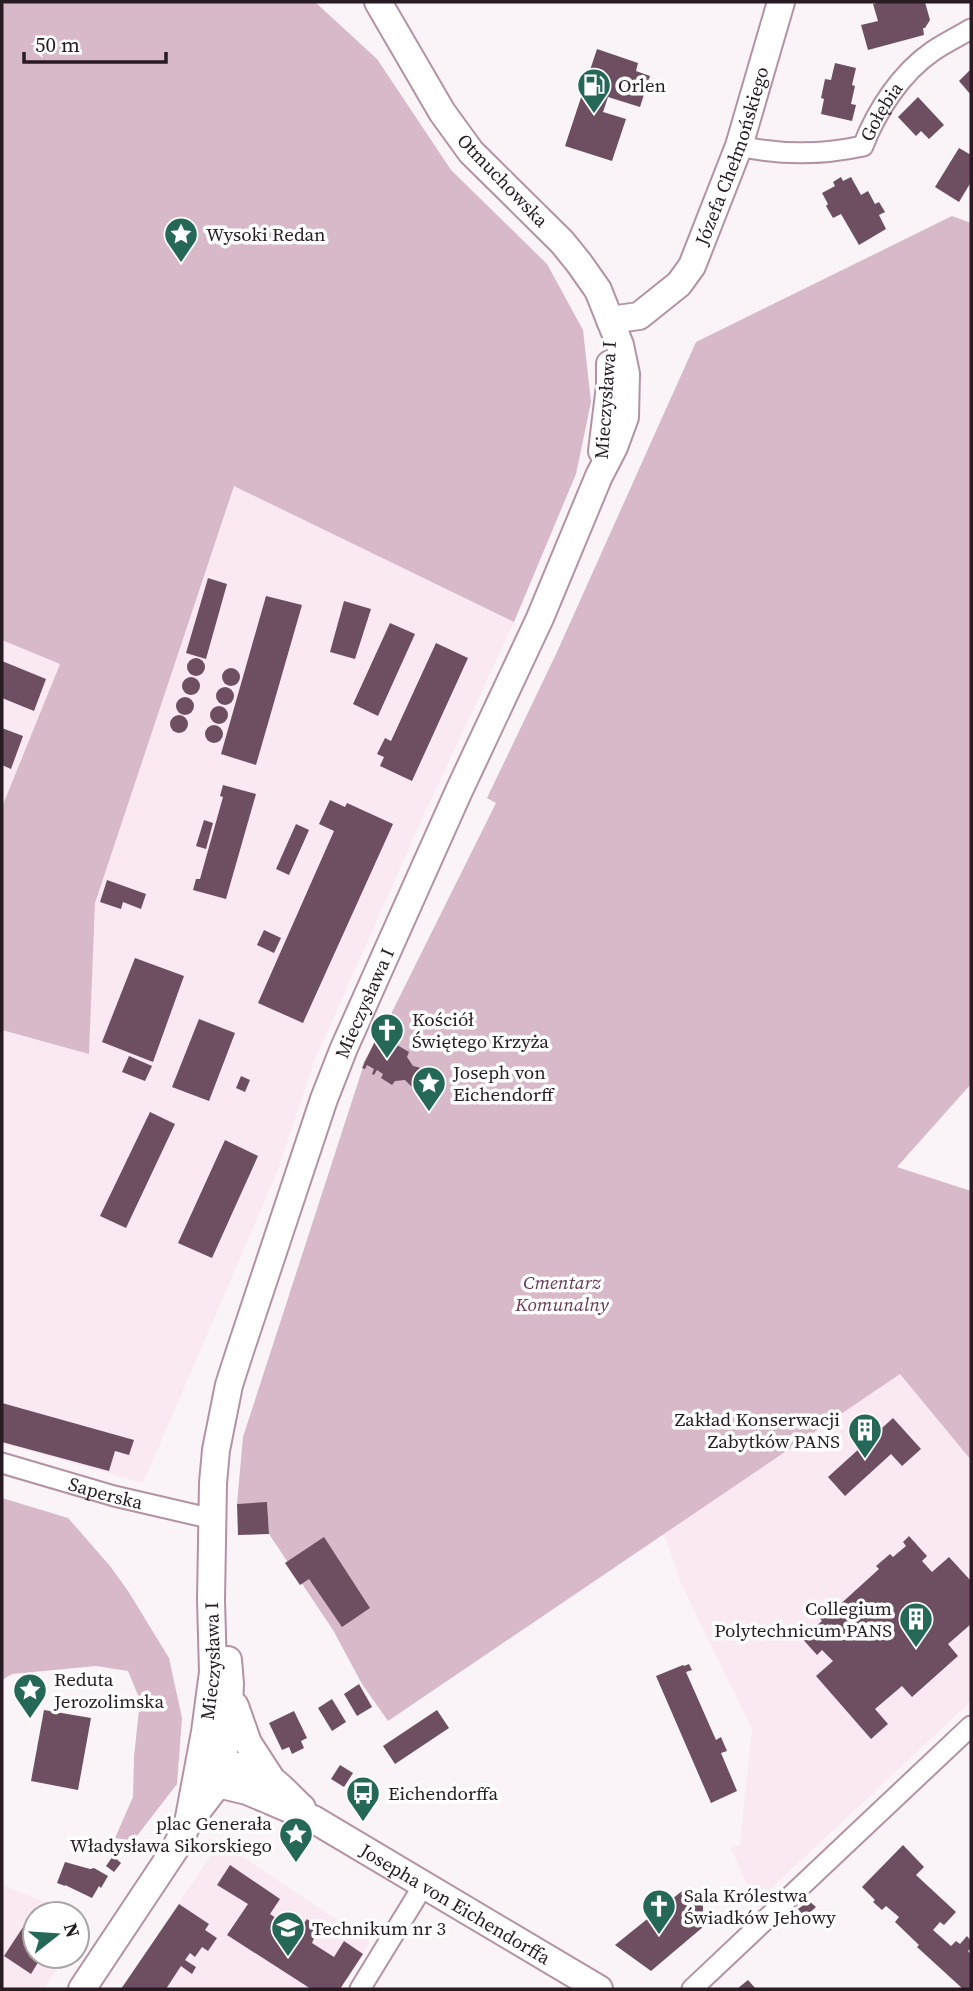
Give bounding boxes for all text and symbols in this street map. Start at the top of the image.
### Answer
scale bar [24,21,166,65]
text: 50 m [35,30,80,59]
street label: Józefa Chełmońskiego [688,63,775,250]
fuel station icon: Orlen [575,66,613,115]
place label: Orlen [618,72,666,98]
street label: Gołębia [854,76,909,145]
street label: Otmuchowska [452,127,555,233]
place icon: Wysoki Redan [162,215,200,264]
place label: Wysoki Redan [206,221,326,247]
street label: Mieczysława I [588,340,622,460]
street label: Mieczysława I [328,944,400,1062]
place label: Kościół Świętego Krzyża [412,1006,549,1054]
church icon: Kościół Świętego Krzyża [368,1011,406,1060]
place label: Joseph von Eichendorff [452,1059,555,1107]
place icon: Joseph von Eichendorff [410,1064,448,1113]
park label: Cmentarz Komunalny [514,1269,610,1317]
place label: Zakład Konserwacji Zabytków PANS [675,1406,840,1454]
building icon: Zakład Konserwacji Zabytków PANS [846,1411,884,1460]
street label: Saperska [66,1470,146,1515]
place label: Collegium Polytechnicum PANS [714,1595,892,1643]
building icon: Collegium Polytechnicum PANS [897,1600,935,1649]
street label: Mieczysława I [194,1602,226,1722]
place label: Reduta Jerozolimska [53,1666,164,1714]
place icon: Reduta Jerozolimska [11,1671,49,1720]
bus stop icon: Eichendorffa [344,1774,382,1823]
place label: Eichendorffa [388,1780,499,1806]
place label: plac Generała Władysława Sikorskiego [70,1810,272,1858]
place icon: plac Generała Władysława Sikorskiego [277,1815,315,1864]
street label: Josepha von Eichendorffa [355,1837,556,1971]
place label: Sala Królestwa Świadków Jehowy [684,1882,836,1930]
church icon: Sala Królestwa Świadków Jehowy [640,1887,678,1936]
north arrow [21,1900,91,1970]
school or university icon: Technikum nr 3 [269,1909,307,1958]
place label: Technikum nr 3 [312,1915,446,1941]
text: N [58,1920,87,1941]

